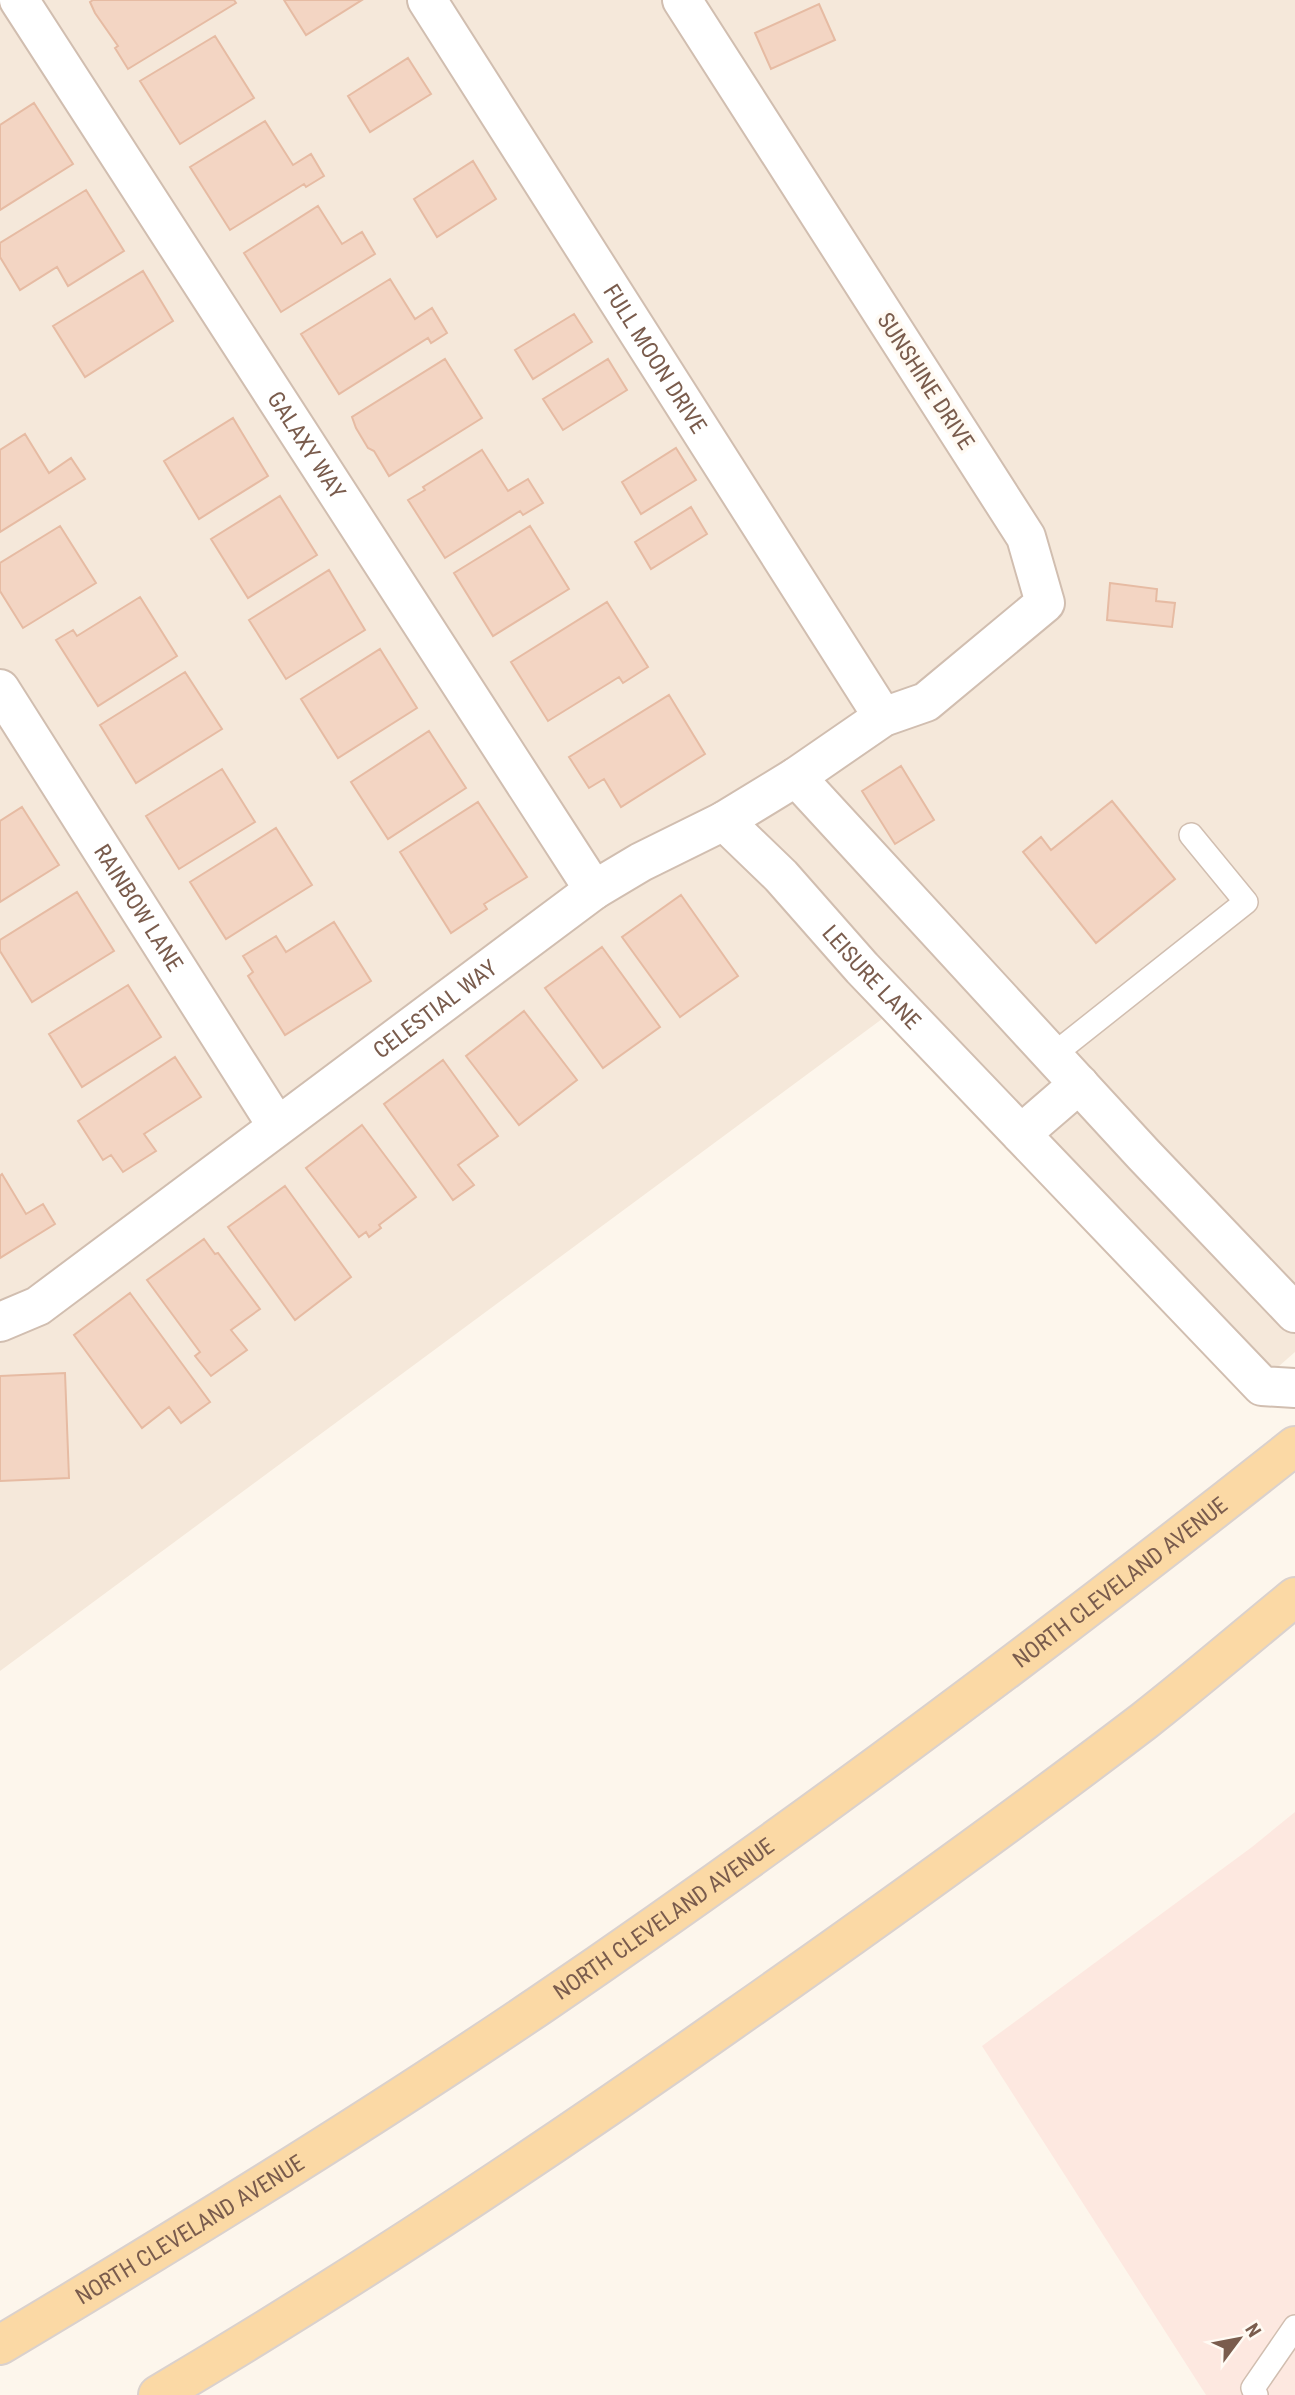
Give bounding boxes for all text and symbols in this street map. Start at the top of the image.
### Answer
street label: FULL MOON DRIVE [597,279,712,438]
street label: SUNSHINE DRIVE [871,308,980,455]
street label: GALAXY WAY [262,387,351,504]
street label: RAINBOW LANE [88,840,188,976]
street label: LEISURE LANE [817,920,926,1035]
street label: CELESTIAL WAY [368,954,502,1064]
street label: NORTH CLEVELAND AVENUE [1008,1492,1233,1674]
street label: NORTH CLEVELAND AVENUE [549,1832,779,2006]
street label: NORTH CLEVELAND AVENUE [71,2149,309,2310]
north arrow [1204,2304,1274,2374]
text: N [1240,2319,1266,2341]

